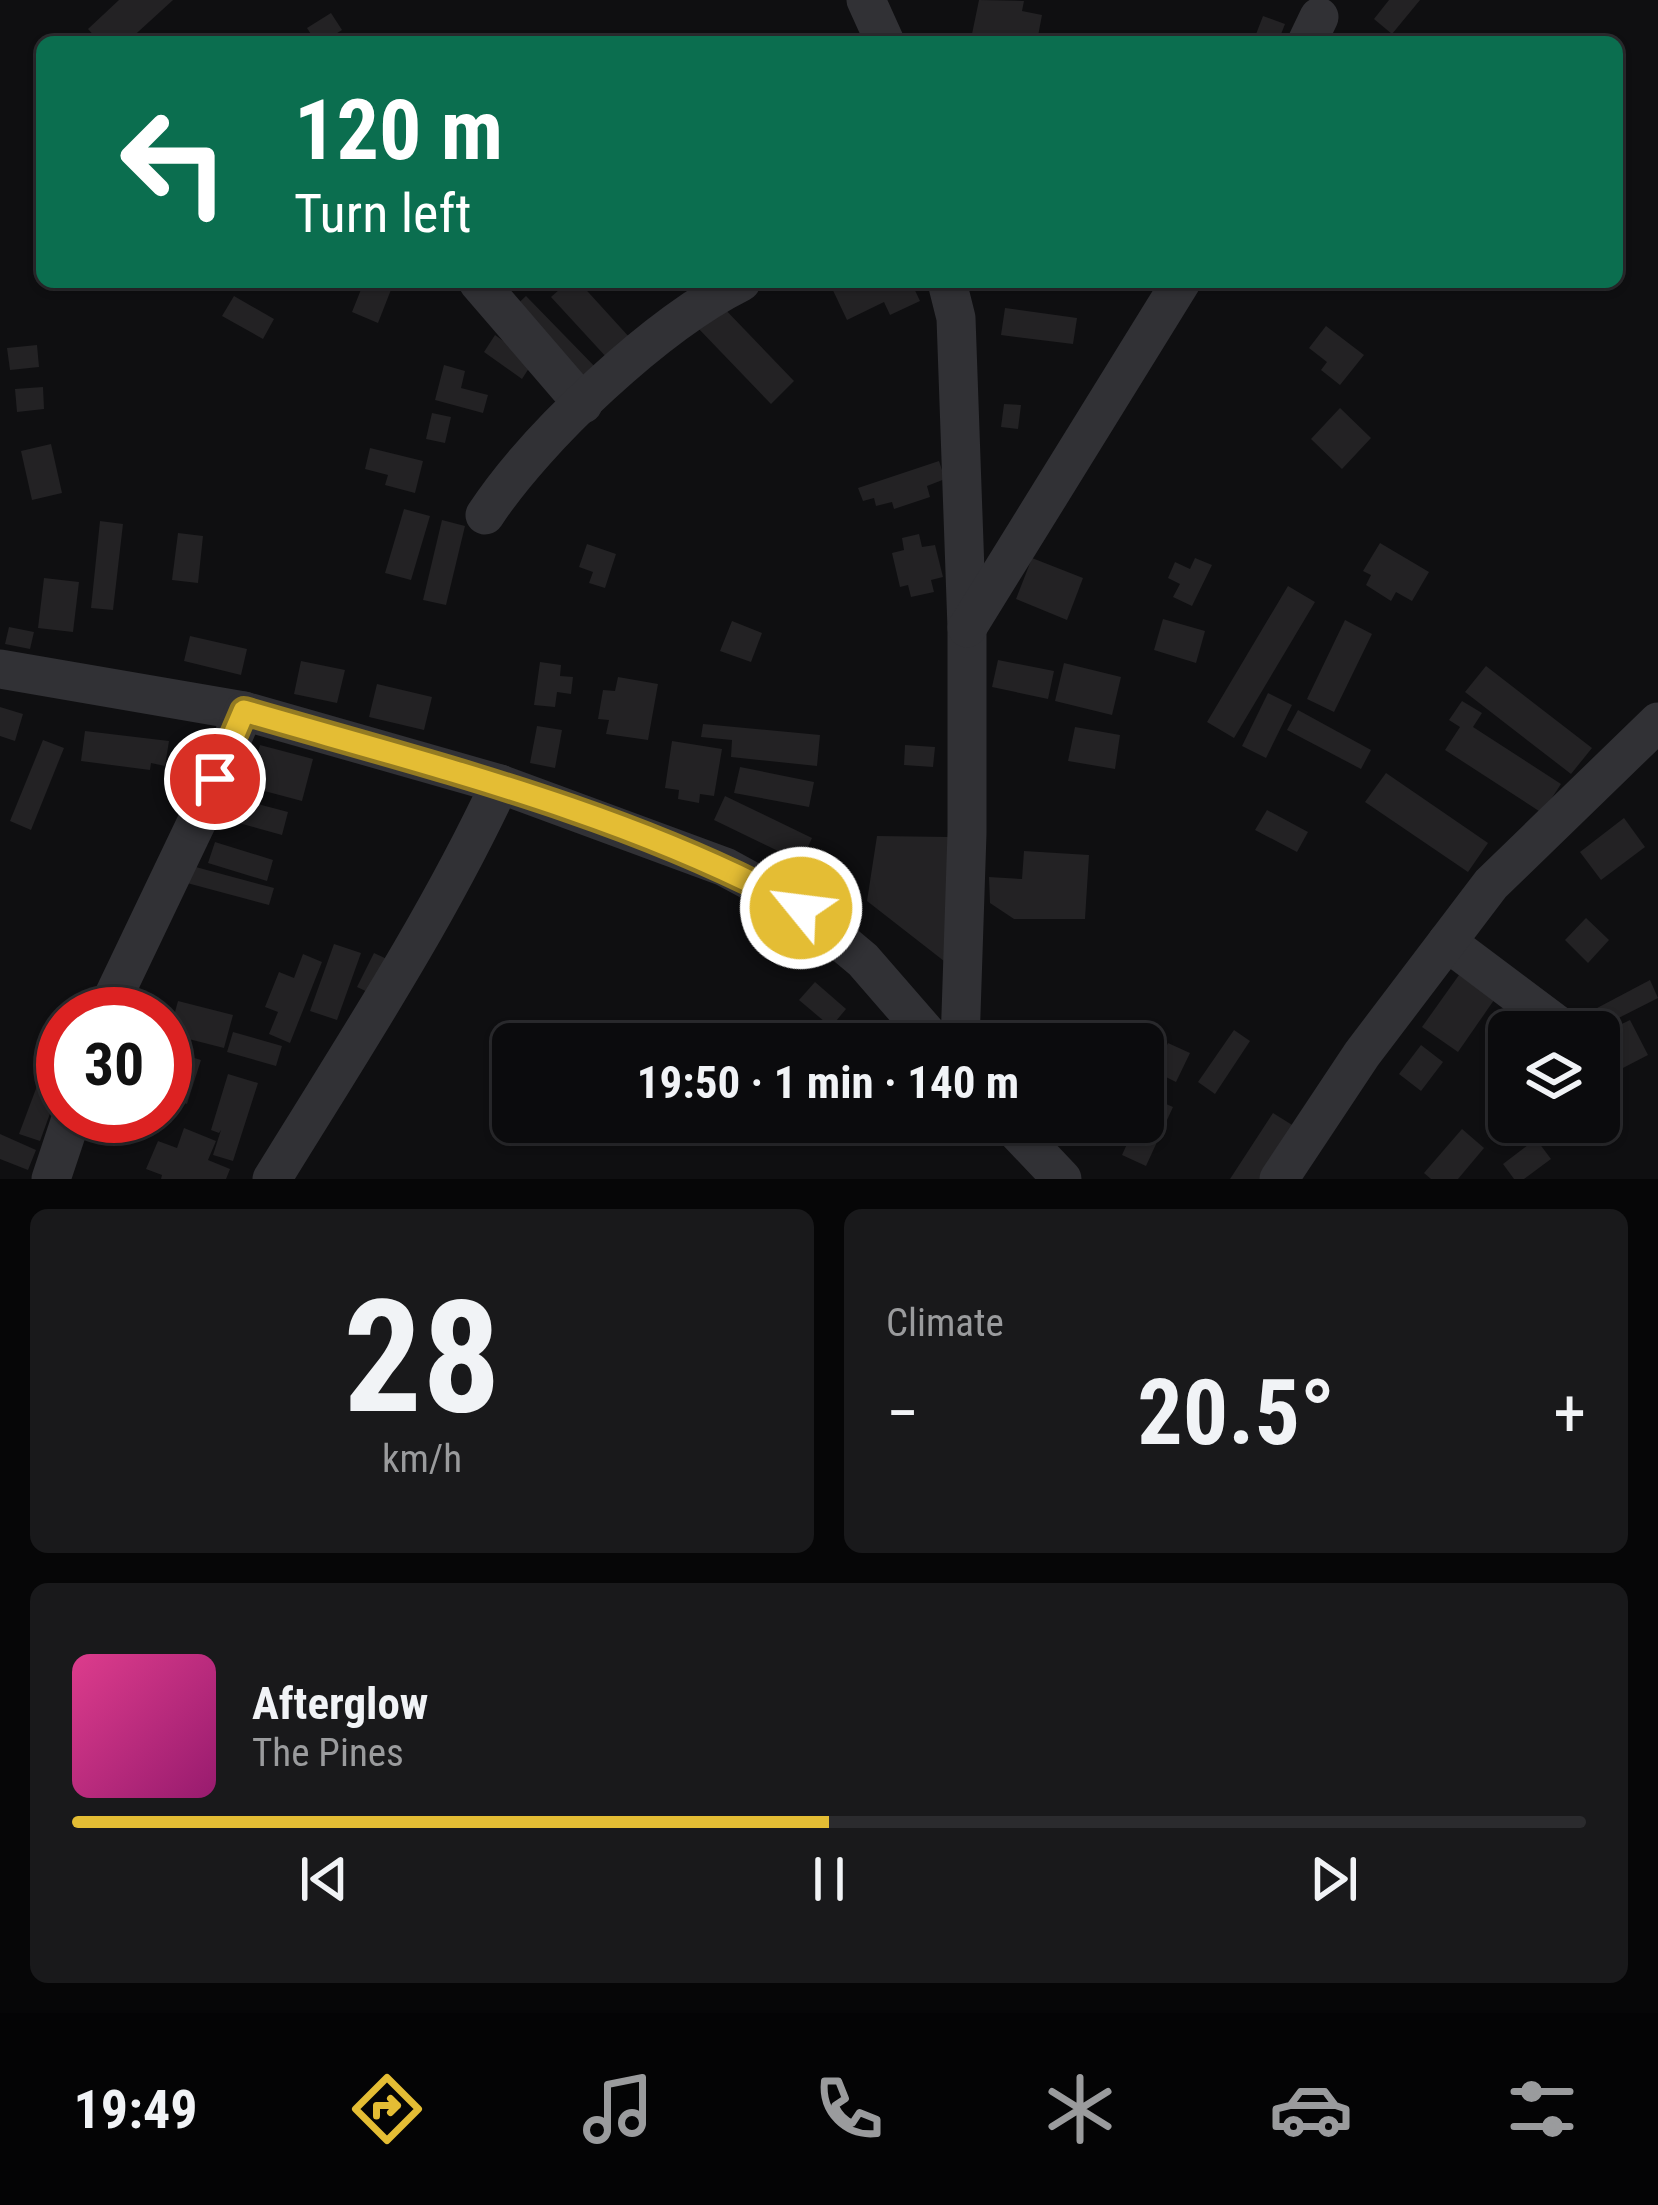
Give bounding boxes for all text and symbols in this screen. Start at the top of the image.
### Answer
text: 120 m [294,81,503,180]
icon: left [96,84,252,240]
text: Turn left [294,182,471,245]
pin [164,728,266,830]
icon: arrive [182,746,248,812]
position arrow [738,845,864,971]
speed limit sign: 30 [36,987,192,1143]
map controls [1488,1011,1620,1143]
button: layers [1488,1011,1620,1143]
text: 19:50 · 1 min · 140 m [637,1056,1019,1109]
text: 28 [343,1266,501,1449]
text: Climate [886,1300,1004,1346]
text: 20.5° [1137,1361,1335,1466]
text: − [886,1375,919,1452]
text: + [1553,1375,1586,1452]
text: km/h [382,1436,462,1482]
text: Afterglow [252,1677,428,1730]
text: The Pines [252,1730,404,1776]
icon: previous [291,1846,357,1912]
icon: pause [796,1846,862,1912]
icon: next [1301,1846,1367,1912]
icon: directions [345,2067,429,2151]
icon: music [576,2067,660,2151]
icon: phone [807,2067,891,2151]
icon: climate [1038,2067,1122,2151]
icon: car [1269,2067,1353,2151]
icon: filters [1500,2067,1584,2151]
text: 19:49 [74,2078,198,2141]

